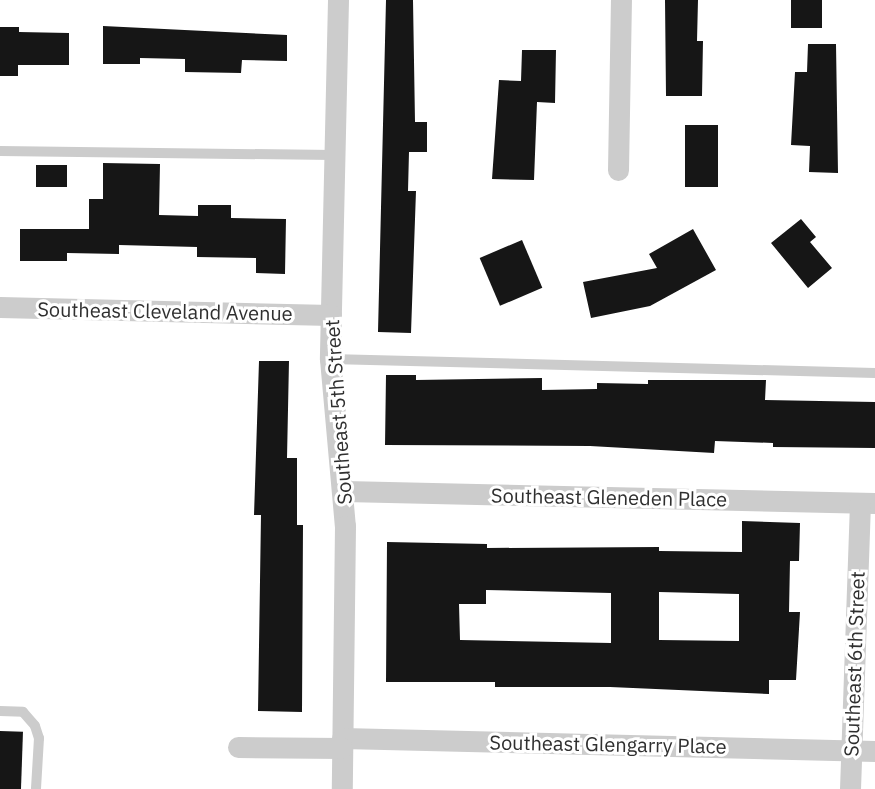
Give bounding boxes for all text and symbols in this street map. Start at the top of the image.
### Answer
street label: Southeast Cleveland Avenue [37,297,293,325]
street label: Southeast 5th Street [320,319,356,505]
street label: Southeast Gleneden Place [491,483,727,511]
street label: Southeast 6th Street [839,571,869,757]
street label: Southeast Glengarry Place [489,730,727,758]

